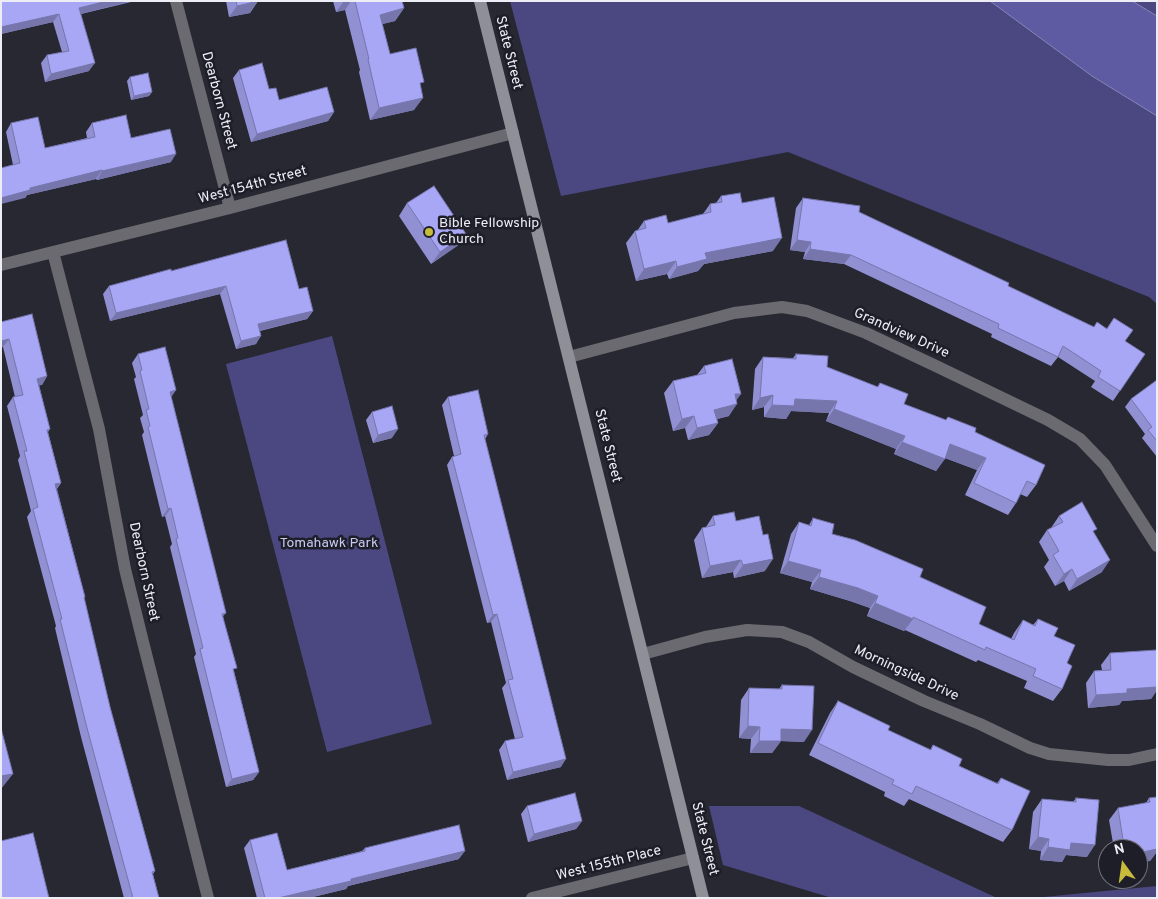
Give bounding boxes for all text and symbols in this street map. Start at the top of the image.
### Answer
street label: State Street [491,15,525,91]
street label: Dearborn Street [197,50,239,152]
street label: West 154th Street [197,163,309,209]
place label: Bible Fellowship Church [439,216,539,248]
marker: Bible Fellowship Church [423,226,435,238]
street label: Grandview Drive [851,305,951,363]
street label: State Street [590,408,624,484]
street label: Dearborn Street [124,521,162,623]
park label: Tomahawk Park [280,536,378,552]
street label: Morningside Drive [851,642,961,706]
street label: State Street [687,801,721,877]
north arrow [1098,839,1148,889]
text: N [1113,840,1126,859]
street label: West 155th Place [555,843,663,885]

